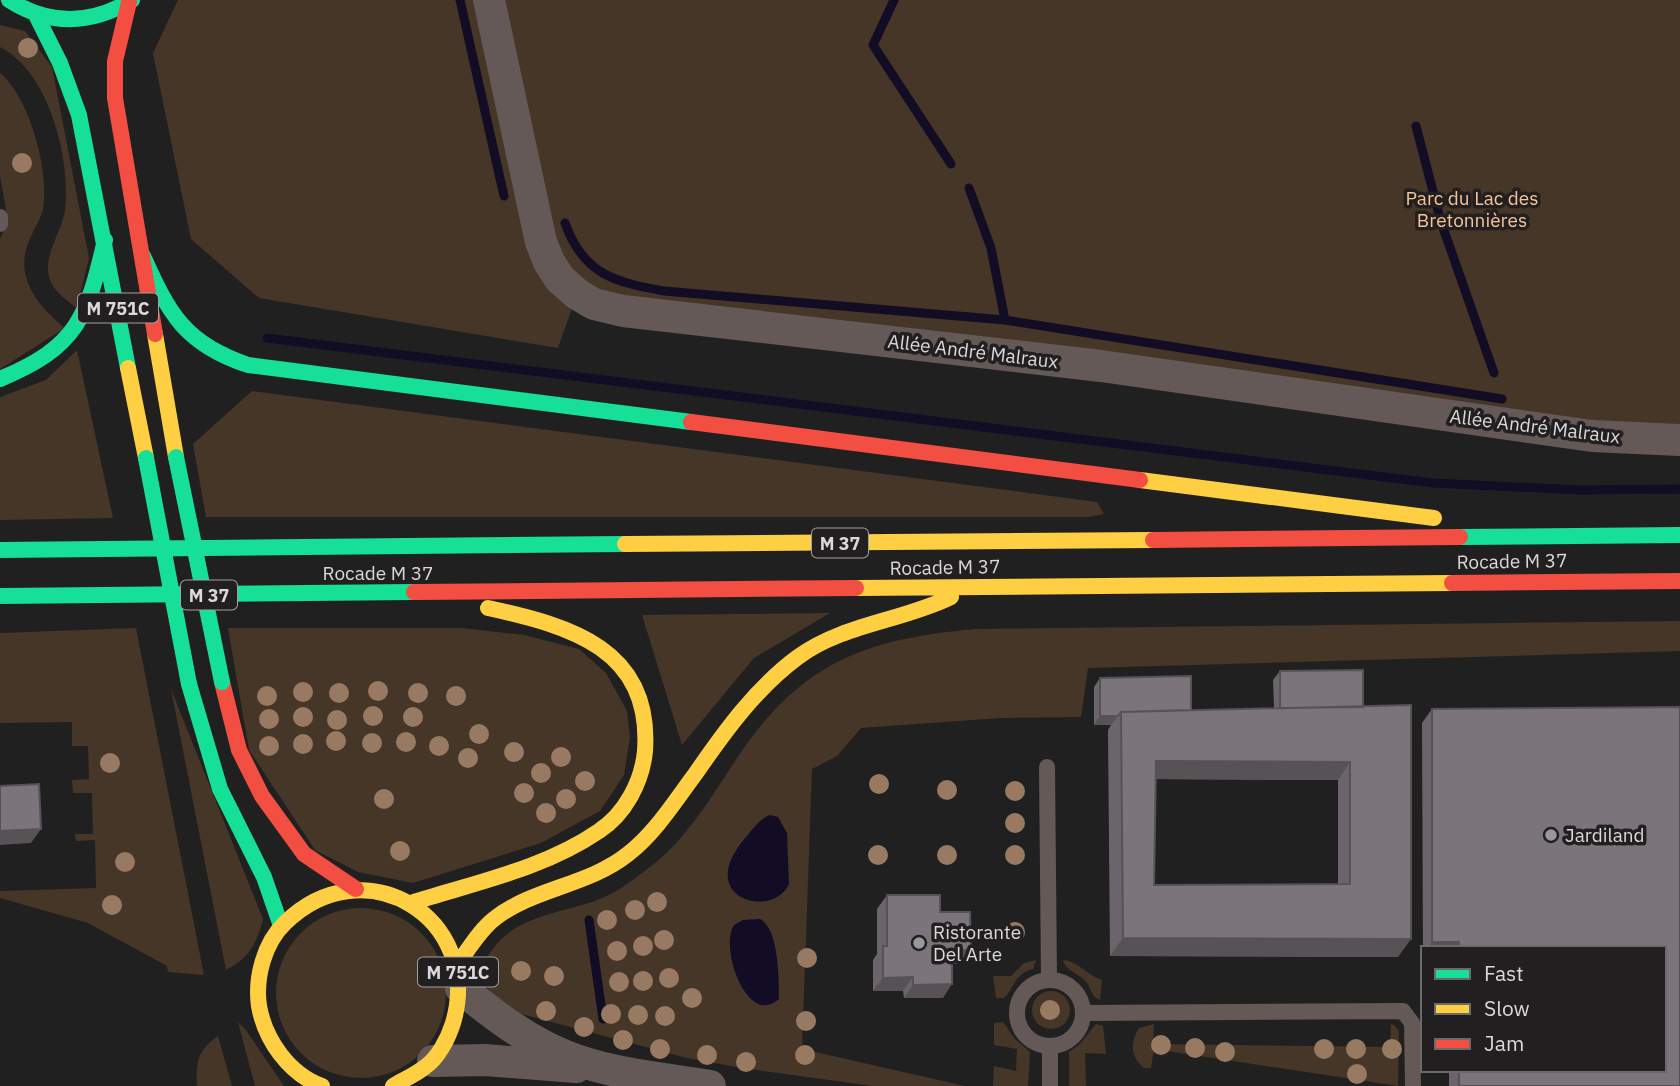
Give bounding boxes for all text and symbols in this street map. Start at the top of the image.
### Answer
park label: Parc du Lac des Bretonnières [1405,186,1539,232]
road number: M 751C [78,294,158,322]
street label: Allée André Malraux [886,329,1060,373]
street label: Allée André Malraux [1448,404,1622,448]
road number: M 37 [812,528,868,558]
street label: Rocade M 37 [1456,548,1568,574]
street label: Rocade M 37 [889,554,1001,580]
street label: Rocade M 37 [323,561,433,585]
road number: M 37 [181,580,237,610]
place label: Jardiland [1565,823,1645,847]
marker: Jardiland [1543,827,1559,843]
place label: Ristorante Del Arte [933,920,1021,966]
marker: Ristorante Del Arte [911,935,927,951]
legend [1421,946,1666,1072]
road number: M 751C [418,958,498,987]
text: Fast [1484,959,1524,987]
text: Slow [1484,994,1530,1022]
text: Jam [1484,1029,1524,1057]

